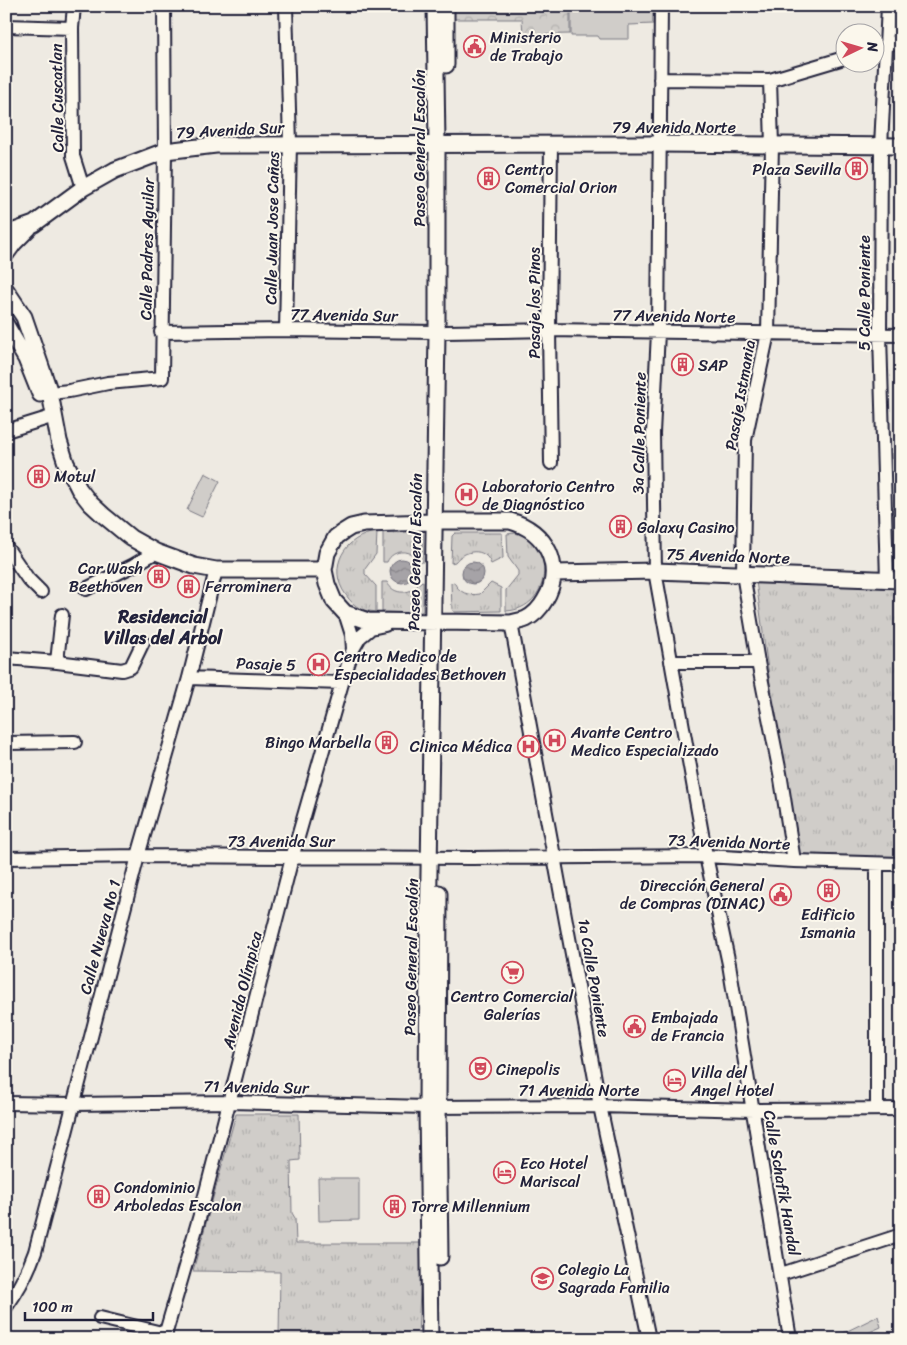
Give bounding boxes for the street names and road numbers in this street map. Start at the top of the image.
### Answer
street label: Calle Cuscatlan [42,43,72,153]
street label: Paseo General Escalón [405,69,434,227]
street label: 79 Avenida Sur [175,113,286,147]
street label: 79 Avenida Norte [612,113,736,142]
street label: Calle Juan Jose Cañas [256,150,288,305]
street label: Calle Padres Aguilar [131,176,163,320]
street label: 5 Calle Poniente [850,235,879,351]
street label: Pasaje los Pinos [520,247,549,359]
street label: 77 Avenida Sur [290,300,399,330]
street label: 77 Avenida Norte [612,300,736,332]
street label: Pasaje Istmania [716,338,764,452]
street label: 3a Calle Poniente [623,372,655,494]
street label: Paseo General Escalón [399,473,431,631]
street label: 75 Avenida Norte [666,539,790,573]
street label: Pasaje 5 [236,648,297,680]
street label: 73 Avenida Norte [667,825,791,859]
street label: 73 Avenida Sur [227,827,336,856]
street label: Calle Nueva No 1 [71,876,129,997]
street label: Paseo General Escalón [395,878,427,1036]
street label: 1a Calle Poniente [569,916,619,1040]
street label: Avenida Olímpica [213,927,271,1053]
street label: 71 Avenida Sur [203,1072,310,1102]
street label: 71 Avenida Norte [519,1076,639,1105]
street label: Calle Schafik Handal [755,1108,809,1259]

